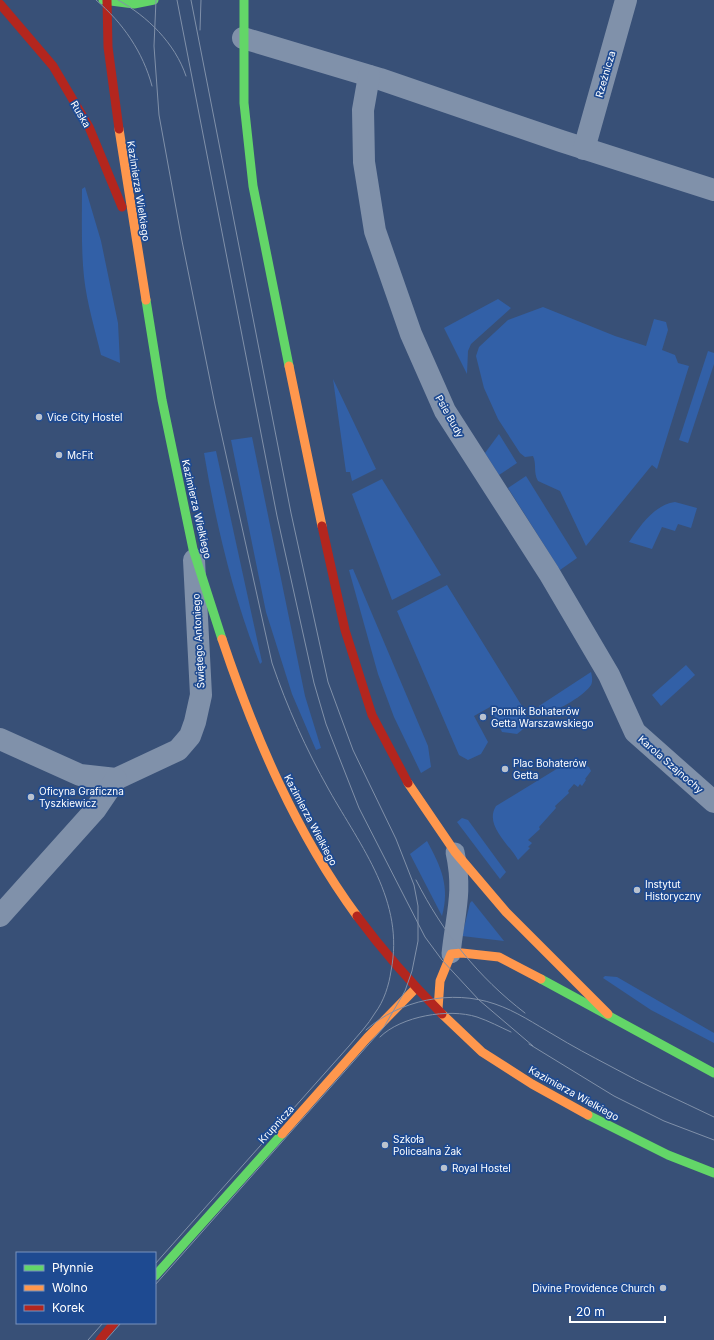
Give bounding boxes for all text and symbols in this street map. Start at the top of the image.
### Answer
street label: Rzeźnicza [593,49,617,99]
street label: Ruska [69,99,93,129]
street label: Kazimierza Wielkiego [125,140,153,242]
street label: Psie Budy [433,393,467,440]
place label: Vice City Hostel [47,411,122,423]
marker: Vice City Hostel [34,412,44,422]
place label: McFit [67,449,94,461]
marker: McFit [54,450,64,460]
street label: Kazimierza Wielkiego [180,458,214,560]
street label: Świętego Antoniego [189,593,206,689]
place label: Pomnik Bohaterów Getta Warszawskiego [491,705,594,729]
marker: Pomnik Bohaterów Getta Warszawskiego [478,712,488,722]
street label: Karola Szajnochy [636,733,706,796]
place label: Plac Bohaterów Getta [513,757,587,781]
marker: Plac Bohaterów Getta [500,764,510,774]
street label: Kazimierza Wielkiego [282,772,340,868]
place label: Oficyna Graficzna Tyszkiewicz [39,785,124,809]
marker: Oficyna Graficzna Tyszkiewicz [26,792,36,802]
place label: Instytut Historyczny [645,878,701,902]
marker: Instytut Historyczny [632,885,642,895]
street label: Kazimierza Wielkiego [527,1063,621,1123]
street label: Krupnicza [256,1102,296,1146]
place label: Szkoła Policealna Żak [393,1133,462,1157]
marker: Szkoła Policealna Żak [380,1140,390,1150]
place label: Royal Hostel [452,1162,511,1174]
marker: Royal Hostel [439,1163,449,1173]
legend [16,1252,156,1324]
text: Płynnie [52,1260,93,1275]
text: Wolno [52,1280,88,1295]
place label: Divine Providence Church [532,1282,655,1294]
marker: Divine Providence Church [658,1283,668,1293]
scale bar [570,1298,665,1324]
text: Korek [52,1300,85,1315]
text: 20 m [576,1304,605,1319]

